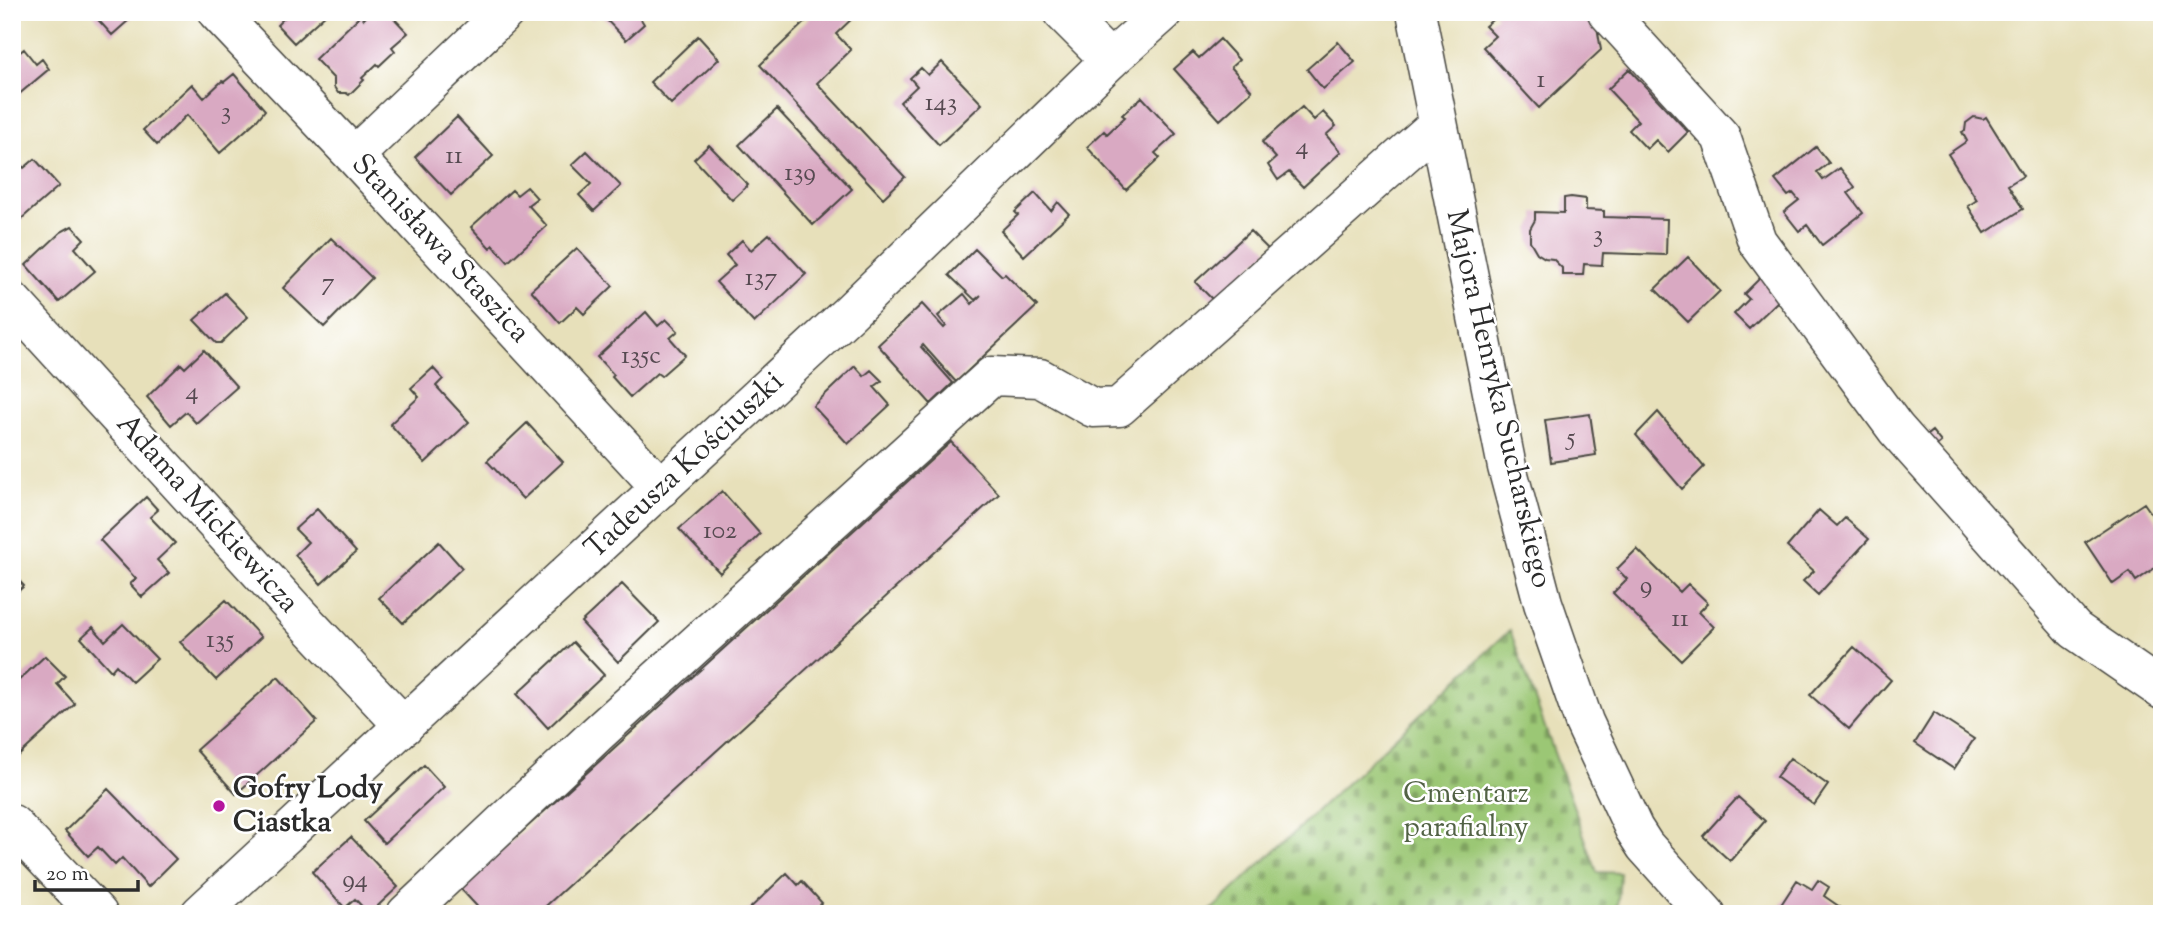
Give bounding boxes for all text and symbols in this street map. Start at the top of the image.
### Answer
house number: 1 [1537,62,1546,99]
house number: 143 [925,85,957,122]
house number: 3 [221,94,231,131]
house number: 4 [1295,129,1309,166]
house number: 11 [445,138,463,175]
street label: Stanisława Staszica [341,145,539,353]
house number: 139 [784,155,816,192]
street label: Majora Henryka Sucharskiego [1433,205,1563,593]
house number: 3 [1593,217,1603,254]
house number: 137 [745,260,777,297]
house number: 7 [321,265,335,302]
house number: 135c [621,338,661,375]
street label: Tadeusza Kościuszki [576,362,794,570]
house number: 4 [185,374,199,411]
street label: Adama Mickiewicza [105,405,309,624]
house number: 5 [1565,420,1576,457]
house number: 102 [703,513,737,550]
house number: 9 [1640,568,1652,605]
house number: 11 [1671,601,1689,638]
house number: 135 [206,622,234,659]
place label: Gofry Lody Ciastka [233,768,383,845]
park label: Cmentarz parafialny [1403,773,1529,850]
marker: Gofry Lody Ciastka [211,798,227,814]
scale bar [35,849,138,893]
text: 20 m [46,860,89,890]
house number: 94 [342,862,368,899]

